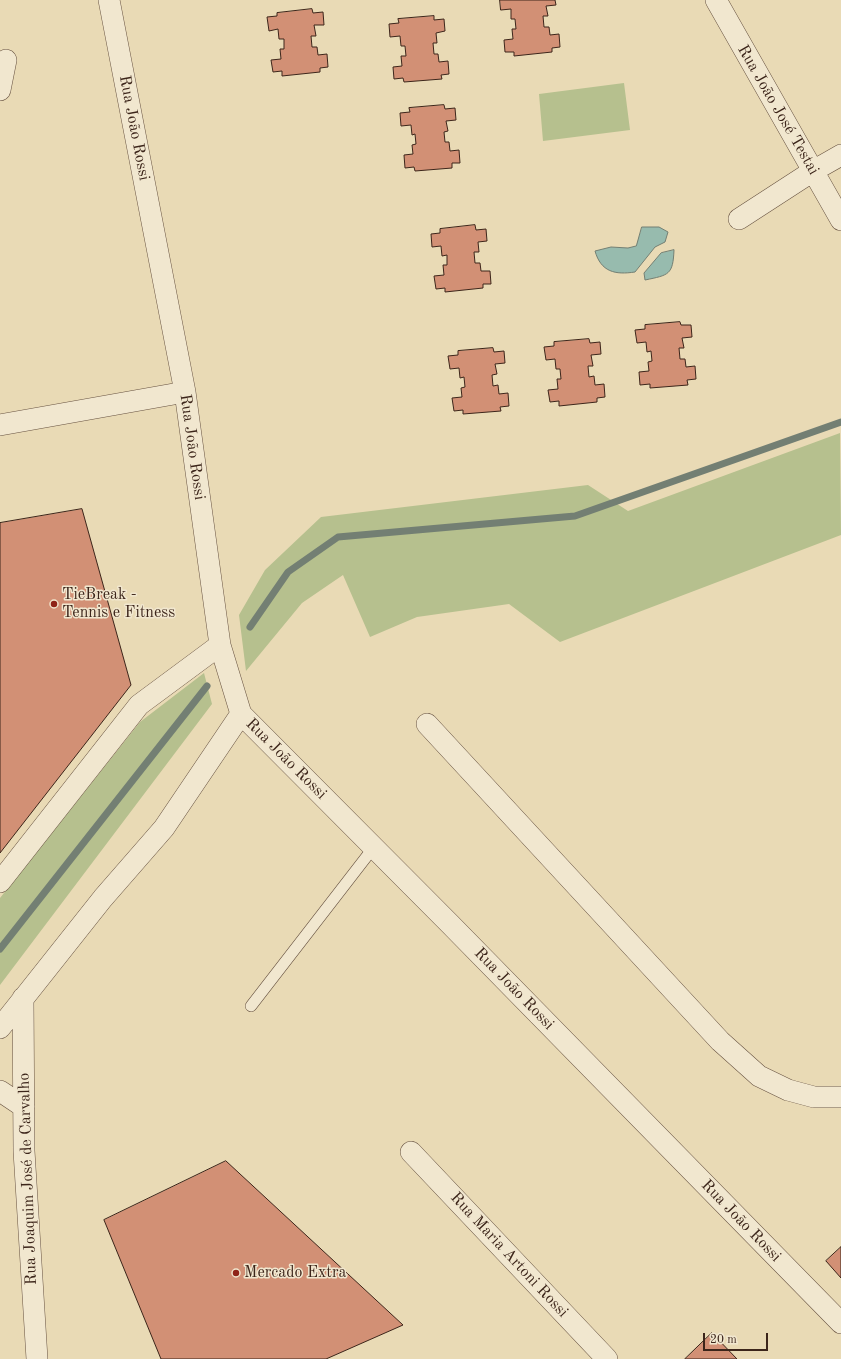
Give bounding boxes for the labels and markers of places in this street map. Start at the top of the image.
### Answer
place label: TieBreak - Tennis e Fitness [62,585,175,623]
marker: TieBreak - Tennis e Fitness [49,599,59,609]
place label: Mercado Extra [244,1263,346,1283]
marker: Mercado Extra [231,1268,241,1278]

